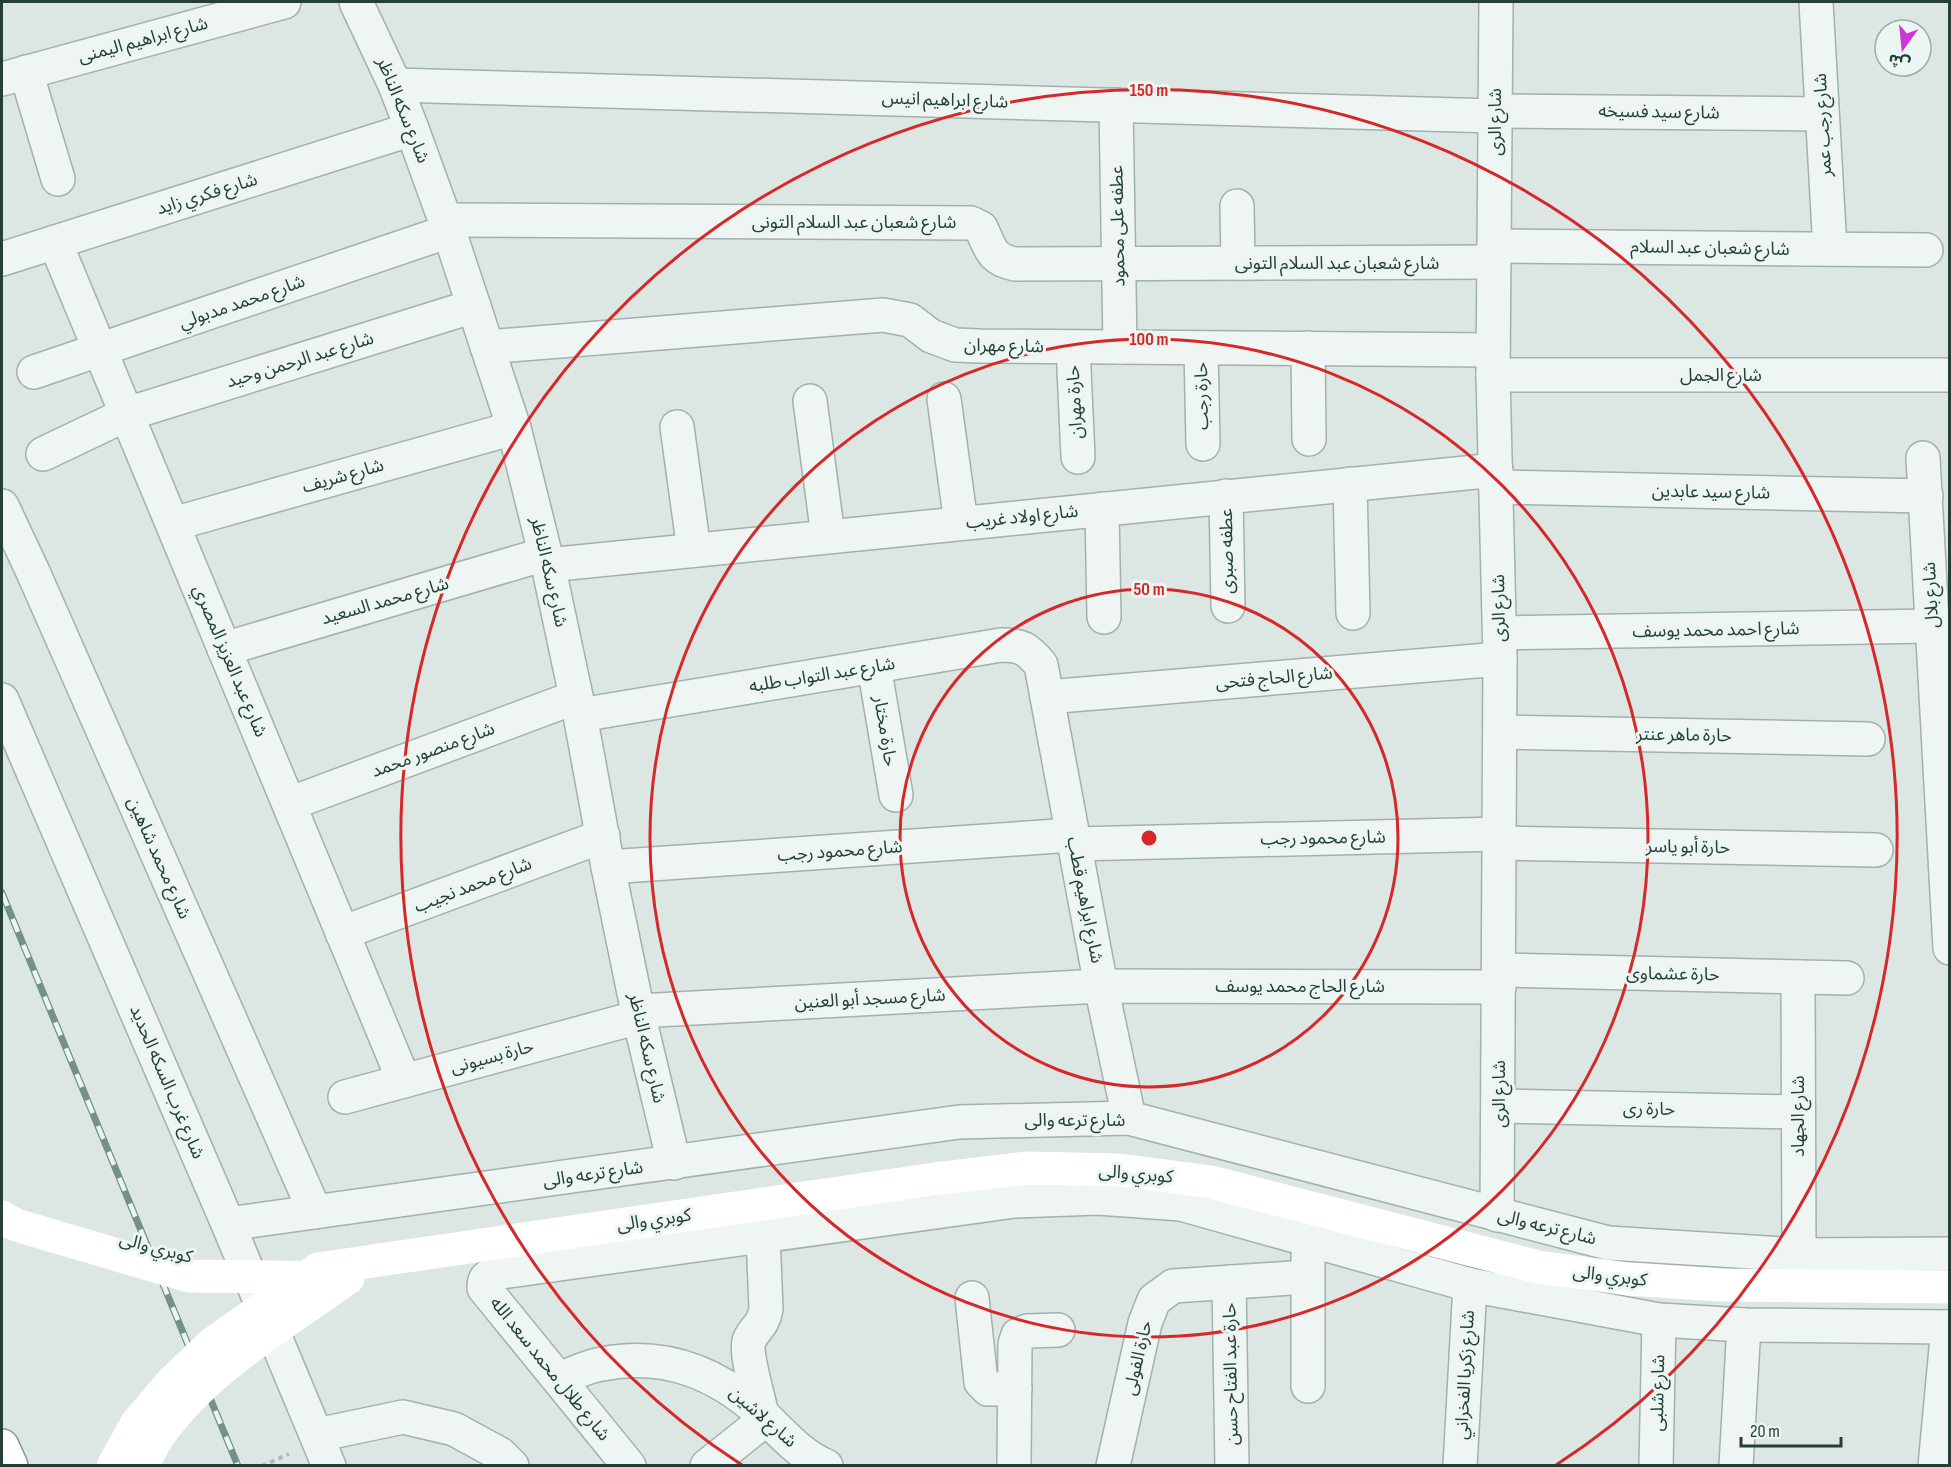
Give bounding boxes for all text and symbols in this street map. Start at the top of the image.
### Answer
street label: شارع ابراهيم اليمنى [76,13,211,70]
north arrow [1873,18,1933,78]
text: ش [1886,49,1913,73]
street label: شارع سكه الناظر [369,53,434,167]
street label: شارع رجب عمر [1810,73,1839,178]
text: 150 m [1130,80,1168,101]
street label: شارع ابراهيم انيس [881,87,1009,116]
street label: شارع الرى [1485,88,1509,156]
street label: شارع سيد فسيخه [1598,100,1720,127]
street label: عطفه على محمود [1106,165,1130,287]
street label: شارع فكري زايد [154,169,261,222]
street label: شارع شعبان عبد السلام التونى [752,212,956,236]
street label: شارع شعبان عبد السلام [1630,236,1790,263]
street label: شارع شعبان عبد السلام التونى [1235,253,1439,277]
street label: شارع محمد مدبولي [176,271,309,336]
street label: شارع عبد الرحمن وحيد [224,328,377,395]
text: 100 m [1130,329,1169,350]
street label: شارع مهران [964,335,1044,360]
street label: حارة رجب [1191,362,1213,430]
street label: حارة مهران [1063,365,1087,439]
street label: شارع الجمل [1680,365,1762,389]
street label: شارع شريف [300,454,387,501]
street label: شارع سيد عابدين [1652,480,1770,507]
street label: شارع اولاد غريب [965,501,1080,536]
street label: عطفه صبرى [1216,508,1238,594]
street label: شارع سكه الناظر [523,514,572,630]
street label: شارع بلال [1919,561,1946,629]
street label: شارع محمد السعيد [319,573,452,632]
street label: شارع الرى [1488,574,1513,642]
text: 50 m [1133,579,1165,600]
street label: شارع عبد العزيز المصري [186,582,272,741]
street label: شارع احمد محمد يوسف [1632,618,1800,645]
street label: شارع عبد التواب طلبه [748,653,897,700]
street label: شارع الحاج فتحى [1215,662,1334,697]
street label: حارة مختار [869,693,901,768]
street label: شارع منصور محمد [369,718,498,785]
street label: حارة ماهر عنتر [1635,724,1732,746]
street label: شارع محمد شاهين [120,794,195,923]
street label: شارع محمود رجب [1260,826,1386,853]
centre of rings [1139,828,1159,848]
street label: حارة أبو ياسر [1645,834,1730,858]
street label: شارع ابراهيم قطب [1059,835,1108,966]
street label: شارع محمود رجب [777,836,903,869]
street label: شارع محمد نجيب [411,853,536,920]
street label: حارة عشماوى [1626,963,1720,985]
street label: شارع الحاج محمد يوسف [1215,976,1385,1000]
street label: شارع مسجد أبو العنين [794,983,946,1016]
street label: شارع سكه الناظر [621,990,670,1106]
street label: شارع غرب السكه الحديد [122,1002,209,1163]
street label: حارة بسيونى [448,1036,536,1078]
street label: شارع الرى [1489,1060,1513,1128]
street label: شارع الجهاد [1788,1075,1812,1157]
street label: حارة رى [1623,1098,1675,1120]
street label: شارع ترعه والى [1025,1110,1125,1134]
street label: شارع ترعه والى [542,1157,645,1194]
street label: كوبري والى [1098,1160,1175,1190]
street label: كوبري والى [616,1204,693,1238]
street label: شارع ترعه والى [1495,1205,1599,1252]
street label: كوبري والى [117,1228,195,1270]
street label: كوبري والى [1571,1261,1649,1293]
street label: شارع طلال محمد سعد الله [483,1293,615,1447]
street label: حارة عبد الفتاح حسن [1219,1302,1245,1446]
street label: شارع زكريا الفخراني [1451,1310,1482,1440]
street label: حارة الفولى [1119,1319,1157,1397]
street label: شارع شلبى [1647,1354,1672,1432]
street label: شارع لاشين [723,1382,801,1454]
scale bar [1741,1410,1842,1448]
text: 20 m [1750,1421,1780,1442]

